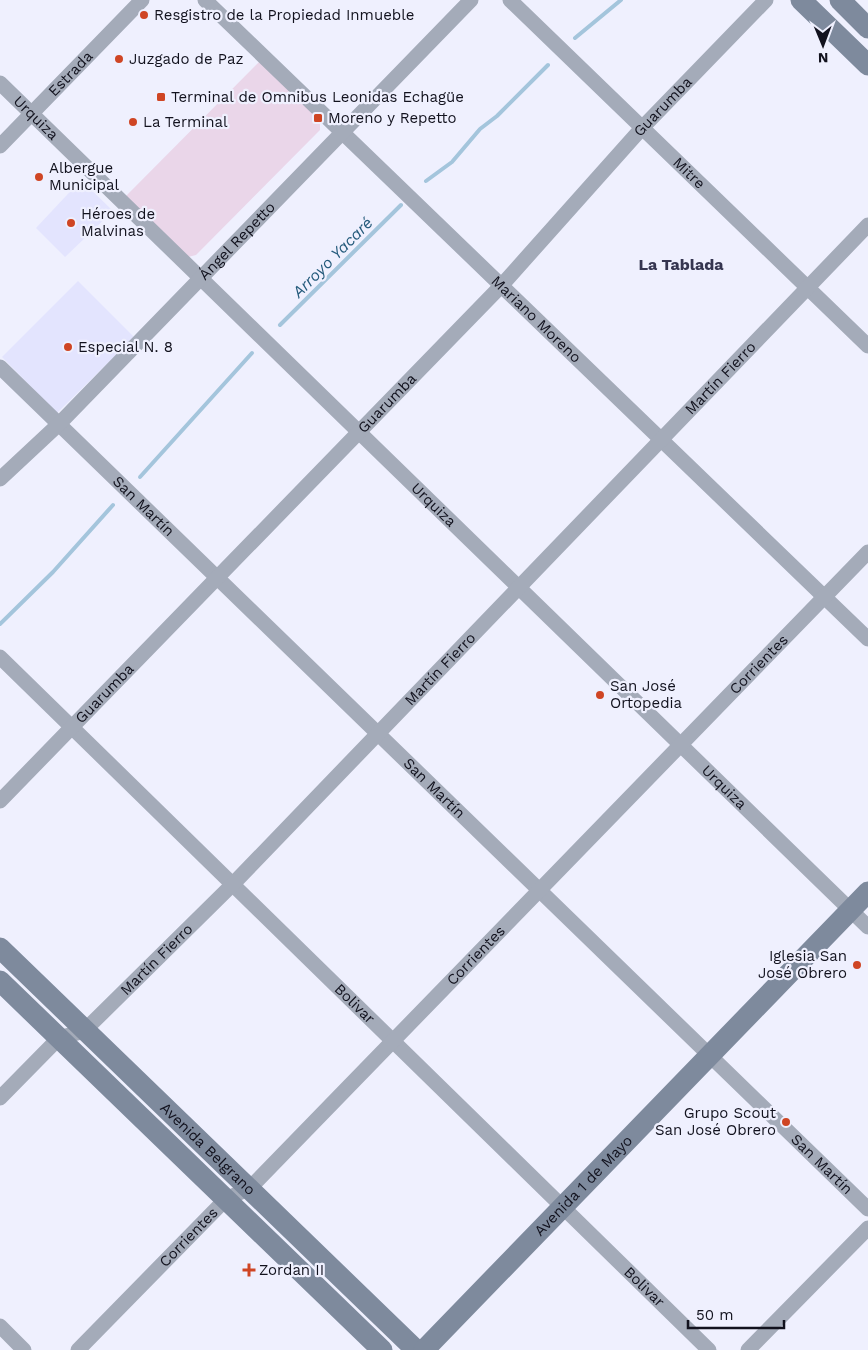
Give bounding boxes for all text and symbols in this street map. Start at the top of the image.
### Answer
place label: Resgistro de la Propiedad Inmueble [154,6,414,24]
marker: Resgistro de la Propiedad Inmueble [138,9,150,21]
north arrow [798,20,848,70]
street label: Estrada [44,47,97,100]
place label: Juzgado de Paz [129,50,243,68]
text: N [818,50,829,66]
marker: Juzgado de Paz [113,53,125,65]
street label: Guarumba [630,73,696,140]
place label: Terminal de Omnibus Leonidas Echagüe [171,88,464,106]
marker: Terminal de Omnibus Leonidas Echagüe [155,91,167,103]
street label: Urquiza [10,92,62,144]
place label: Moreno y Repetto [328,109,457,127]
marker: Moreno y Repetto [312,112,324,124]
place label: La Terminal [143,113,228,131]
marker: La Terminal [127,116,139,128]
street label: Mitre [669,153,709,193]
place label: Albergue Municipal [49,159,120,194]
marker: Albergue Municipal [33,171,45,183]
street label: Ángel Repetto [195,198,279,284]
place label: Héroes de Malvinas [81,205,155,240]
water label: Arroyo Yacaré [288,213,376,302]
marker: Héroes de Malvinas [65,217,77,229]
district label: La Tablada [638,255,724,274]
street label: Mariano Moreno [488,272,585,367]
place label: Especial N. 8 [78,338,173,356]
street label: Martín Fierro [681,338,760,418]
marker: Especial N. 8 [62,341,74,353]
street label: Guarumba [354,369,420,437]
street label: San Martín [109,472,178,540]
street label: Urquiza [408,479,460,531]
street label: Martín Fierro [401,629,479,709]
street label: Corrientes [726,631,792,698]
street label: Guarumba [72,660,138,727]
place label: San José Ortopedia [610,677,683,712]
marker: San José Ortopedia [594,689,606,701]
street label: San Martín [400,754,469,822]
street label: Urquiza [698,761,751,813]
street label: Martín Fierro [117,920,196,999]
street label: Corrientes [443,922,509,989]
place label: Iglesia San José Obrero [758,947,847,982]
marker: Iglesia San José Obrero [851,959,863,971]
street label: Bolivar [331,980,379,1027]
street label: Avenida Belgrano [156,1099,259,1199]
place label: Grupo Scout San José Obrero [655,1104,777,1139]
marker: Grupo Scout San José Obrero [780,1116,792,1128]
street label: San Martín [787,1130,856,1198]
street label: Avenida 1 de Mayo [531,1131,636,1240]
street label: Corrientes [155,1204,222,1271]
place label: Zordan II [259,1261,324,1279]
street label: Bolivar [620,1263,668,1311]
marker: Zordan II [243,1264,255,1276]
scale bar [688,1298,784,1330]
text: 50 m [696,1306,733,1324]

